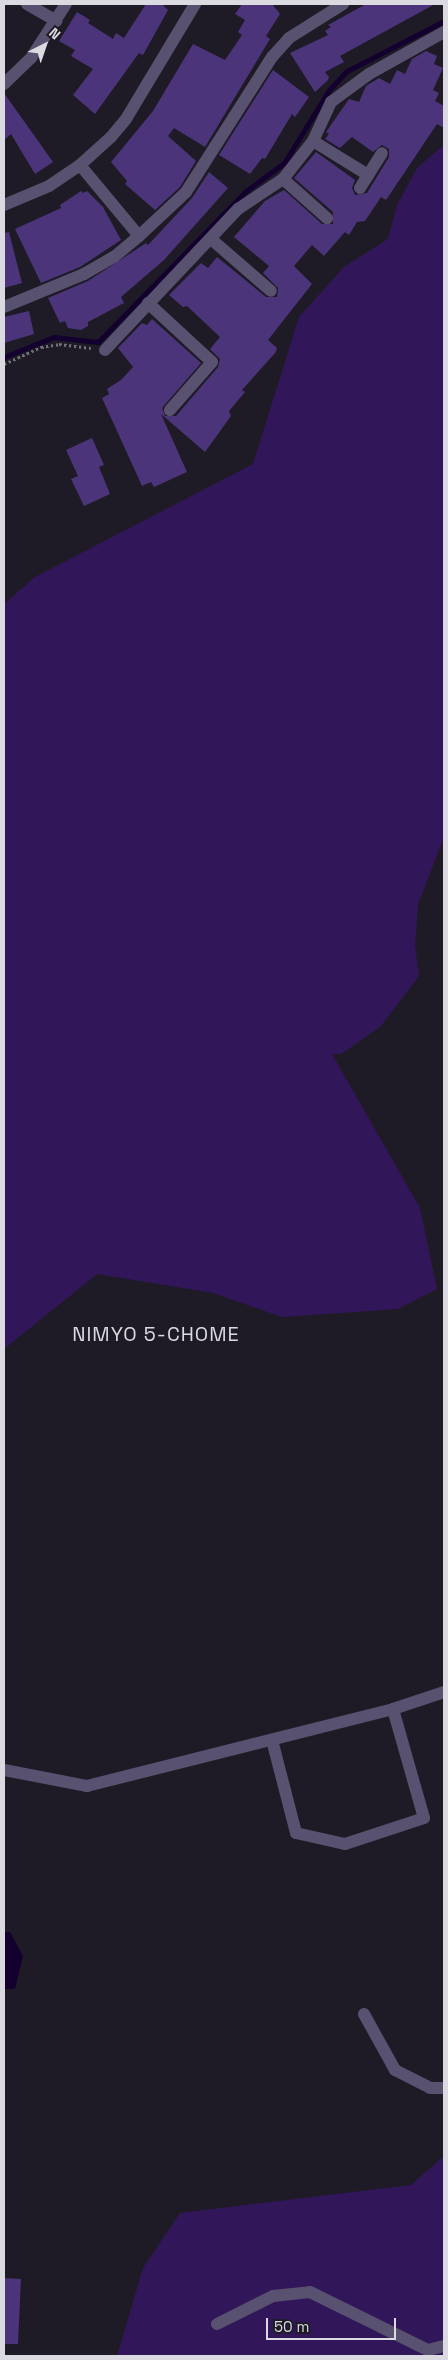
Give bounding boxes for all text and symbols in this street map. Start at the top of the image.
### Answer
north arrow [20,20,70,70]
text: N [45,24,64,44]
district label: NIMYO 5-CHOME [71,1322,241,1346]
scale bar [268,2308,398,2340]
text: 50 m [274,2317,309,2336]

